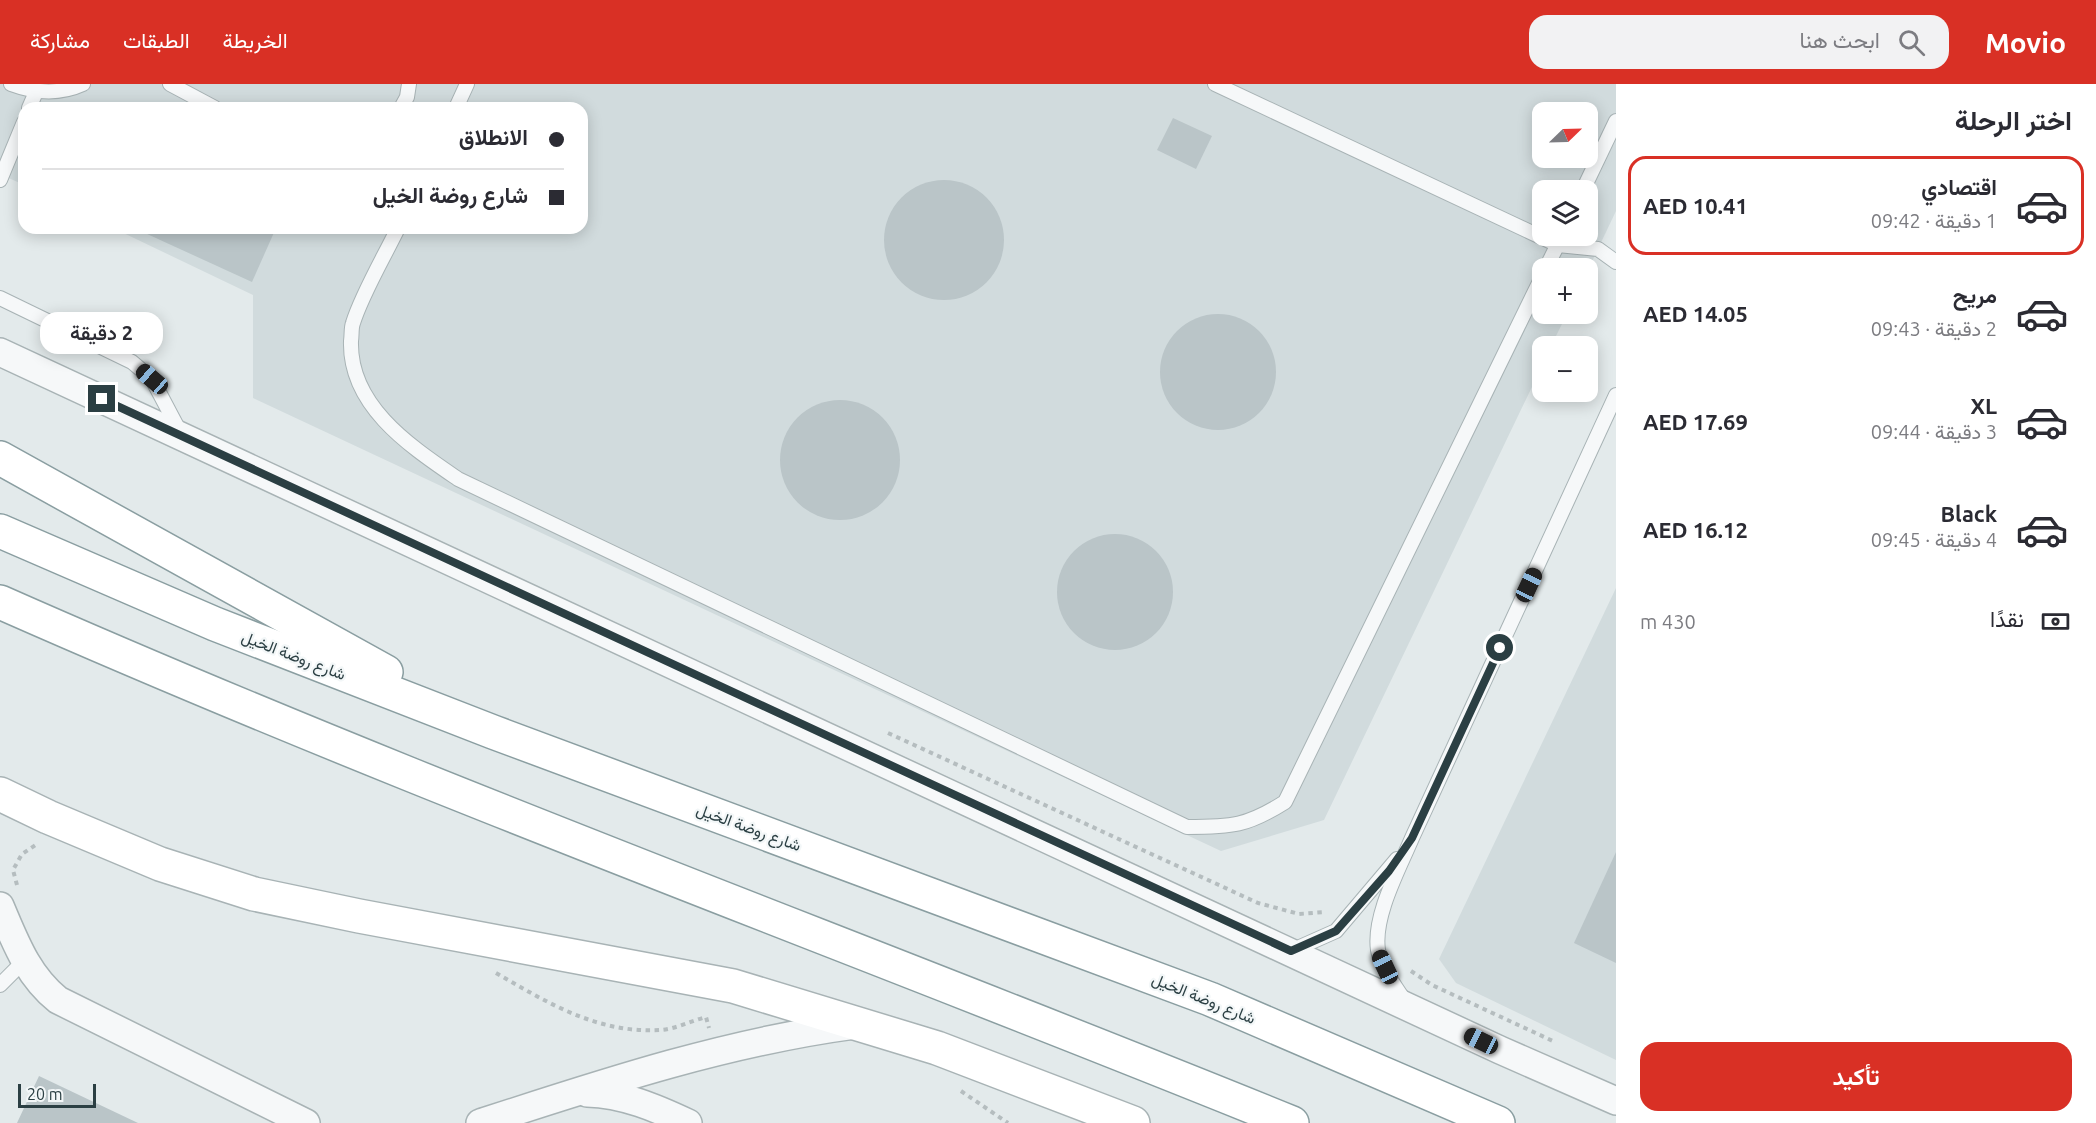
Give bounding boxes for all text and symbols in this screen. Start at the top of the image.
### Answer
search box [1529,15,1949,69]
icon: search [1895,26,1928,59]
text: ابحث هنا [1799,27,1880,52]
text: Movio [1985,27,2066,58]
text: مشاركة [30,28,90,52]
text: الطبقات [123,28,190,52]
text: الخريطة [223,28,288,52]
north arrow [1532,102,1598,168]
map controls [1532,102,1598,402]
text: اختر الرحلة [1955,105,2072,135]
text: الانطلاق [459,124,528,149]
text: اقتصادي [1921,174,1997,199]
icon: car [2015,179,2069,233]
button: layers [1532,180,1598,246]
text: شارع روضة الخيل [373,182,528,207]
text: AED 10.41 [1643,193,1748,218]
text: 1 دقيقة · 09:42 [1871,209,1997,232]
button: + [1532,258,1598,324]
text: مريح [1953,282,1997,307]
icon: car [2015,287,2069,341]
text: AED 14.05 [1643,301,1748,326]
callout: 2 دقيقة [40,312,164,354]
text: 2 دقيقة · 09:43 [1871,317,1997,340]
text: 2 دقيقة [70,321,133,344]
button: − [1532,336,1598,402]
car [133,360,171,398]
route end [88,385,115,412]
text: XL [1970,393,1997,418]
icon: car [2015,395,2069,449]
text: AED 17.69 [1643,409,1748,434]
text: 3 دقيقة · 09:44 [1871,420,1997,443]
text: Black [1940,501,1997,526]
icon: car [2015,503,2069,557]
text: AED 16.12 [1643,517,1748,542]
text: 4 دقيقة · 09:45 [1871,528,1997,551]
car [1513,565,1545,605]
icon: cash [2039,605,2072,638]
text: نقدًا [1990,606,2024,631]
text: 430 m [1640,610,1696,633]
street label: شارع روضة الخيل [238,627,348,686]
route start [1486,634,1513,661]
street label: شارع روضة الخيل [693,800,804,857]
car [1369,947,1401,987]
street label: شارع روضة الخيل [1149,969,1258,1030]
car [1461,1025,1501,1057]
button: تأكيد [1640,1042,2072,1111]
scale bar [18,1081,96,1108]
text: 20 m [27,1085,63,1103]

